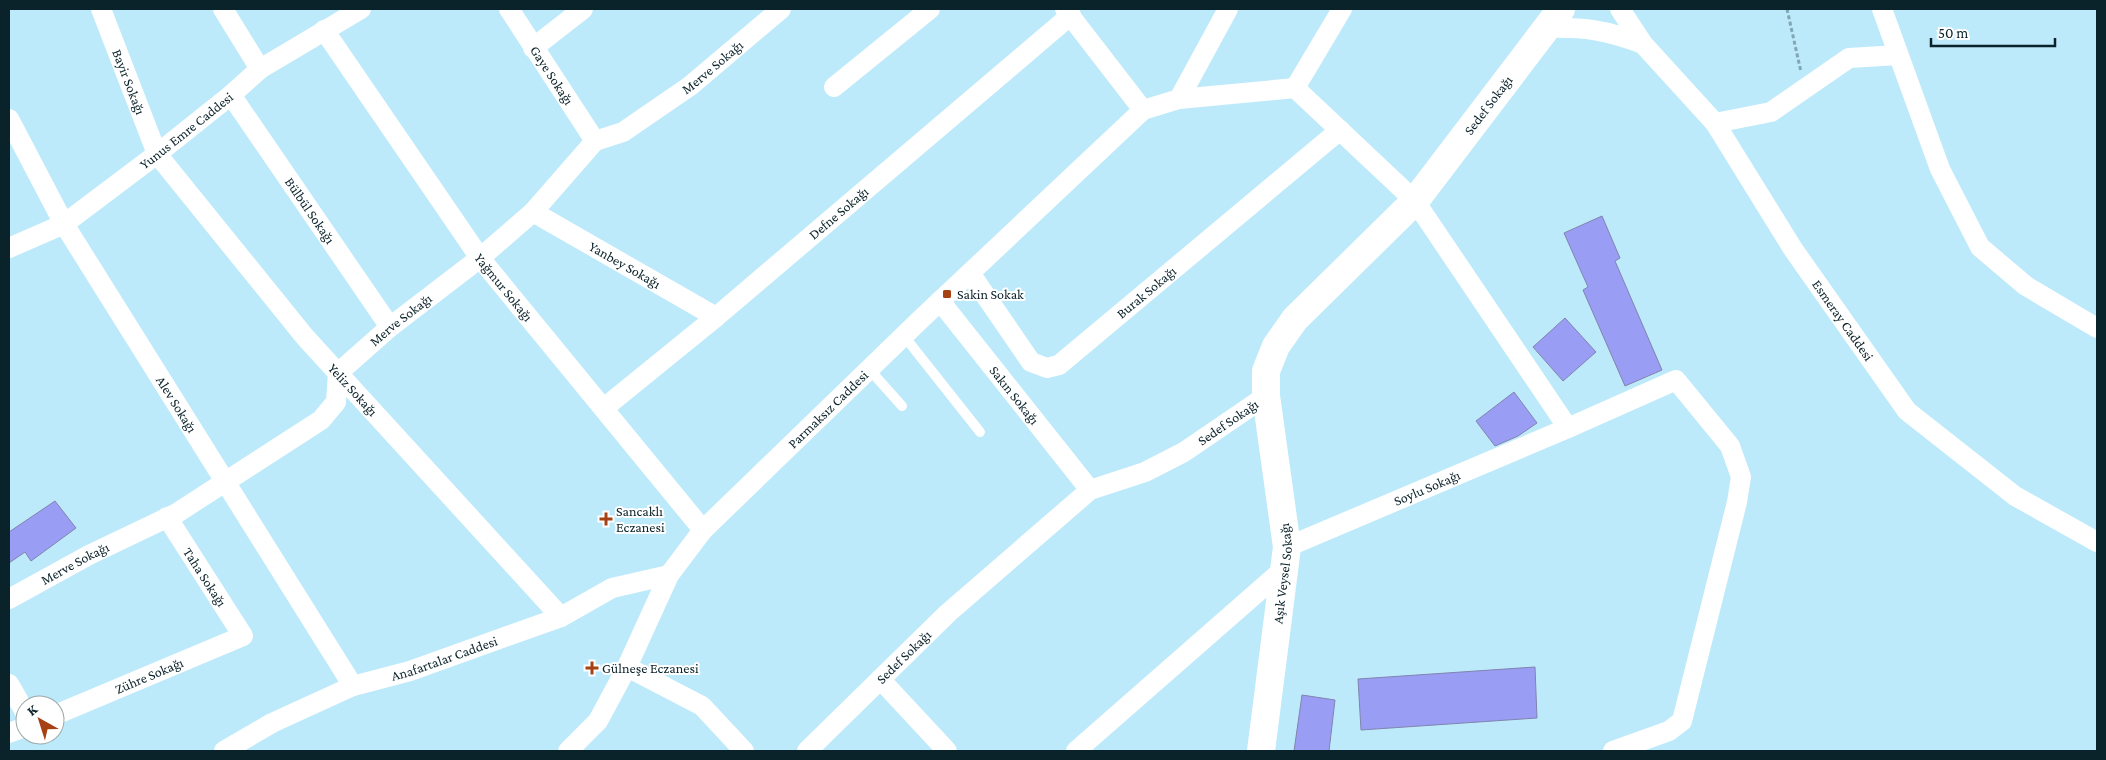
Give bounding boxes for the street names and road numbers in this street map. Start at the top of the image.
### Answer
street label: Merve Sokağı [679,37,746,97]
street label: Gaye Sokağı [527,43,577,108]
street label: Bayir Sokağı [109,47,149,117]
street label: Sedef Sokağı [1460,72,1516,138]
street label: Yunus Emre Caddesi [137,88,236,172]
street label: Bülbül Sokağı [282,174,339,247]
street label: Defne Sokağı [805,183,872,243]
street label: Yanbey Sokağı [586,238,664,292]
street label: Yağmur Sokağı [471,250,537,325]
street label: Burak Sokağı [1113,262,1179,322]
street label: Esmeray Caddesi [1809,277,1877,364]
street label: Merve Sokağı [366,290,435,349]
street label: Yeliz Sokağı [325,360,381,419]
street label: Sakın Sokağı [986,362,1043,428]
street label: Parmaksız Caddesi [785,367,871,451]
street label: Alev Sokağı [153,373,201,436]
street label: Sedef Sokağı [1194,395,1262,448]
street label: Soylu Sokağı [1391,466,1463,509]
street label: Aşık Veysel Sokağı [1269,522,1295,625]
street label: Merve Sokağı [38,539,112,588]
street label: Taha Sokağı [180,544,230,610]
street label: Sedef Sokağı [873,626,934,687]
street label: Anafartalar Caddesi [389,632,500,684]
street label: Zühre Sokağı [112,654,186,697]

